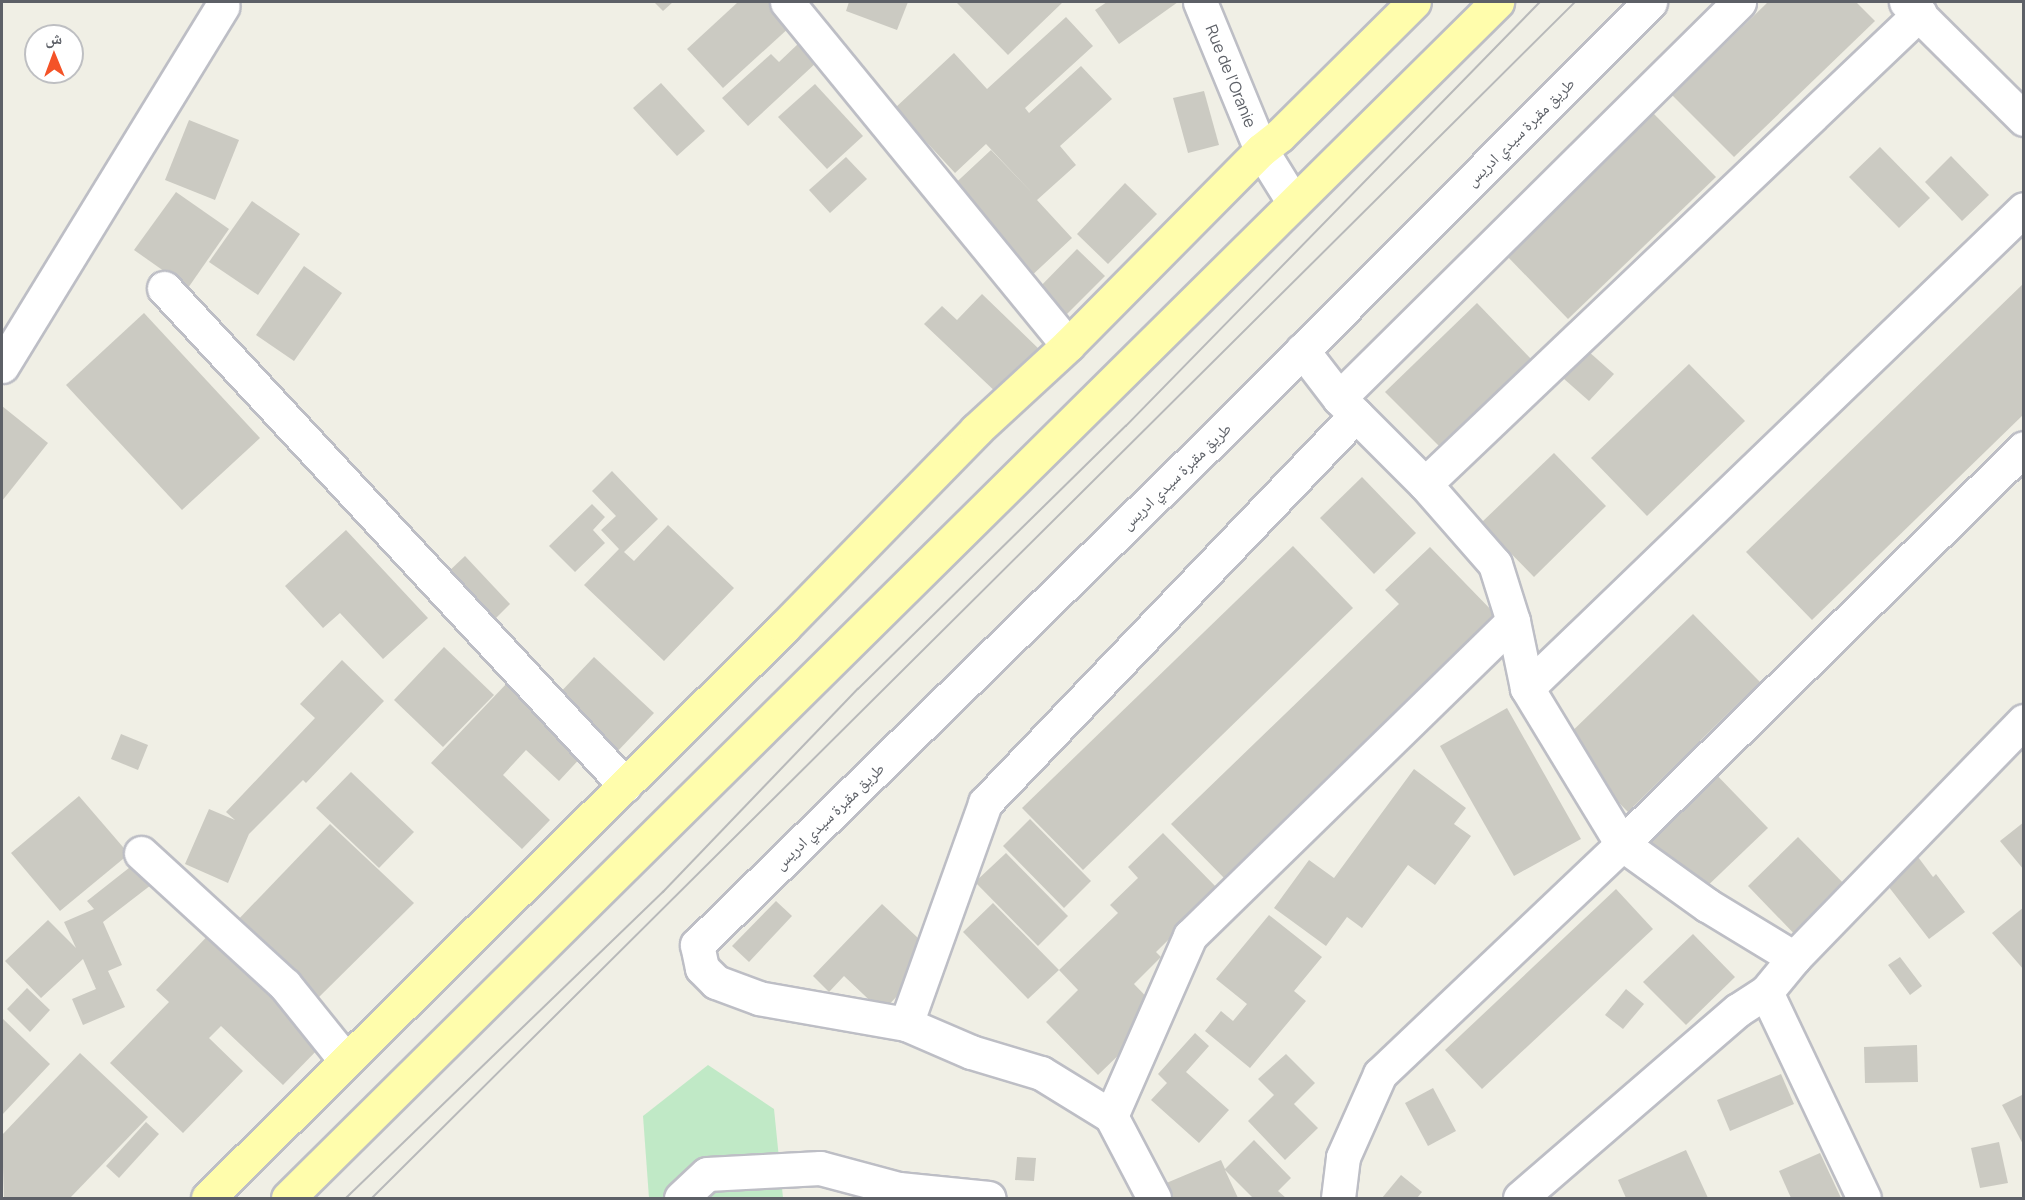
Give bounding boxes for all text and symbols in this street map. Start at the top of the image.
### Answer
street label: Rue de l'Oranie [1202,22,1260,130]
north arrow [24,24,84,84]
text: ش [45,27,62,49]
street label: طريق مقبرة سيدي ادريس [1462,74,1578,190]
street label: طريق مقبرة سيدي ادريس [1117,419,1235,533]
street label: طريق مقبرة سيدي ادريس [770,759,888,873]

